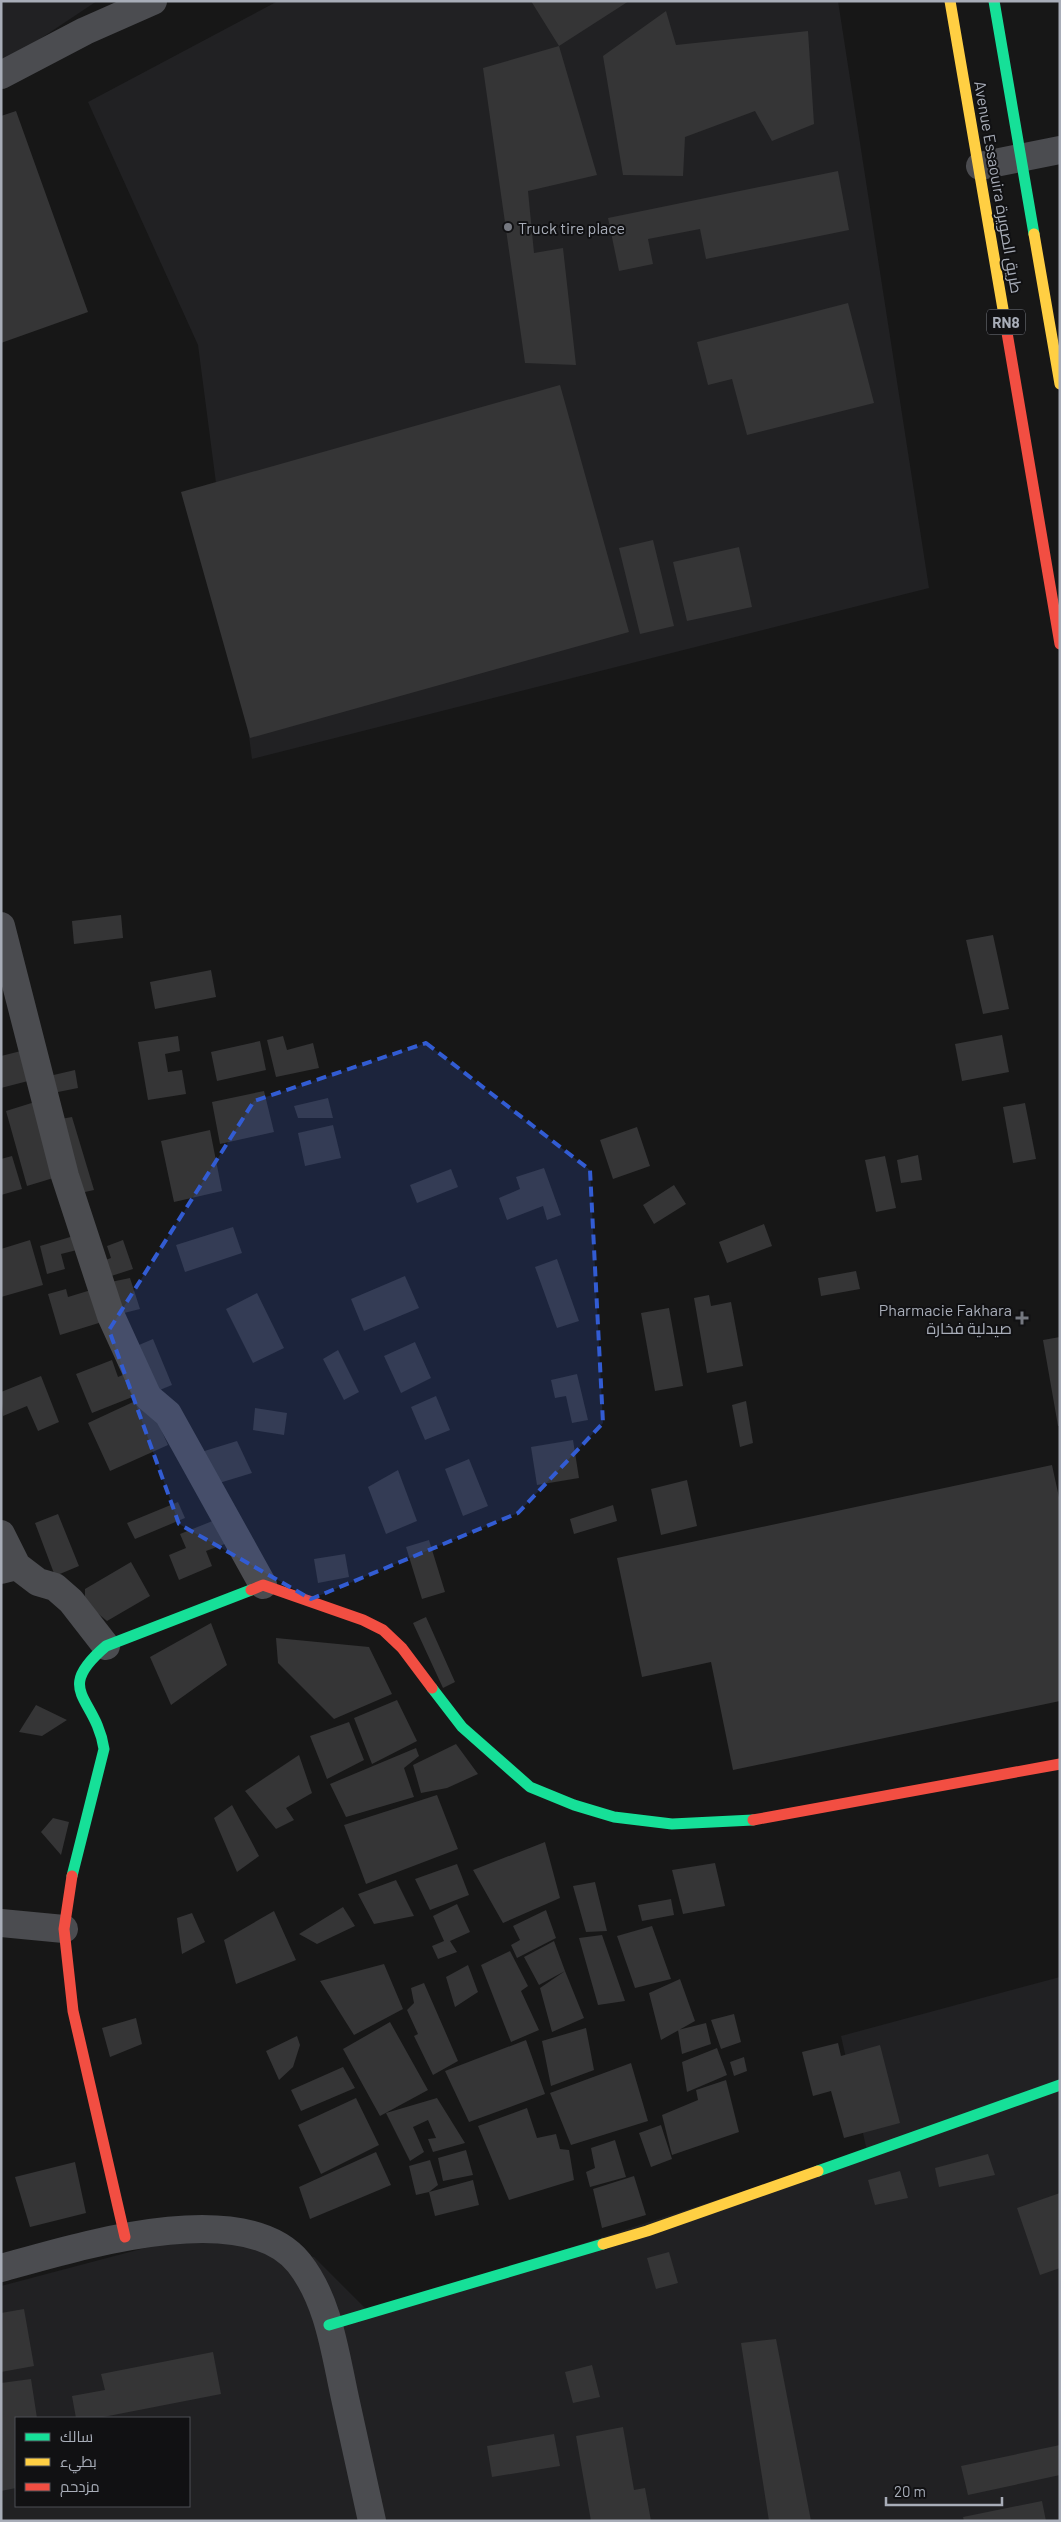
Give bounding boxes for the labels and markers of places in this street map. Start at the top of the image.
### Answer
place label: Truck tire place [518,218,625,237]
marker: Truck tire place [502,221,514,233]
place label: Pharmacie Fakhara صيدلية فخارة [879,1300,1012,1338]
marker: Pharmacie Fakhara صيدلية فخارة [1016,1312,1028,1324]

